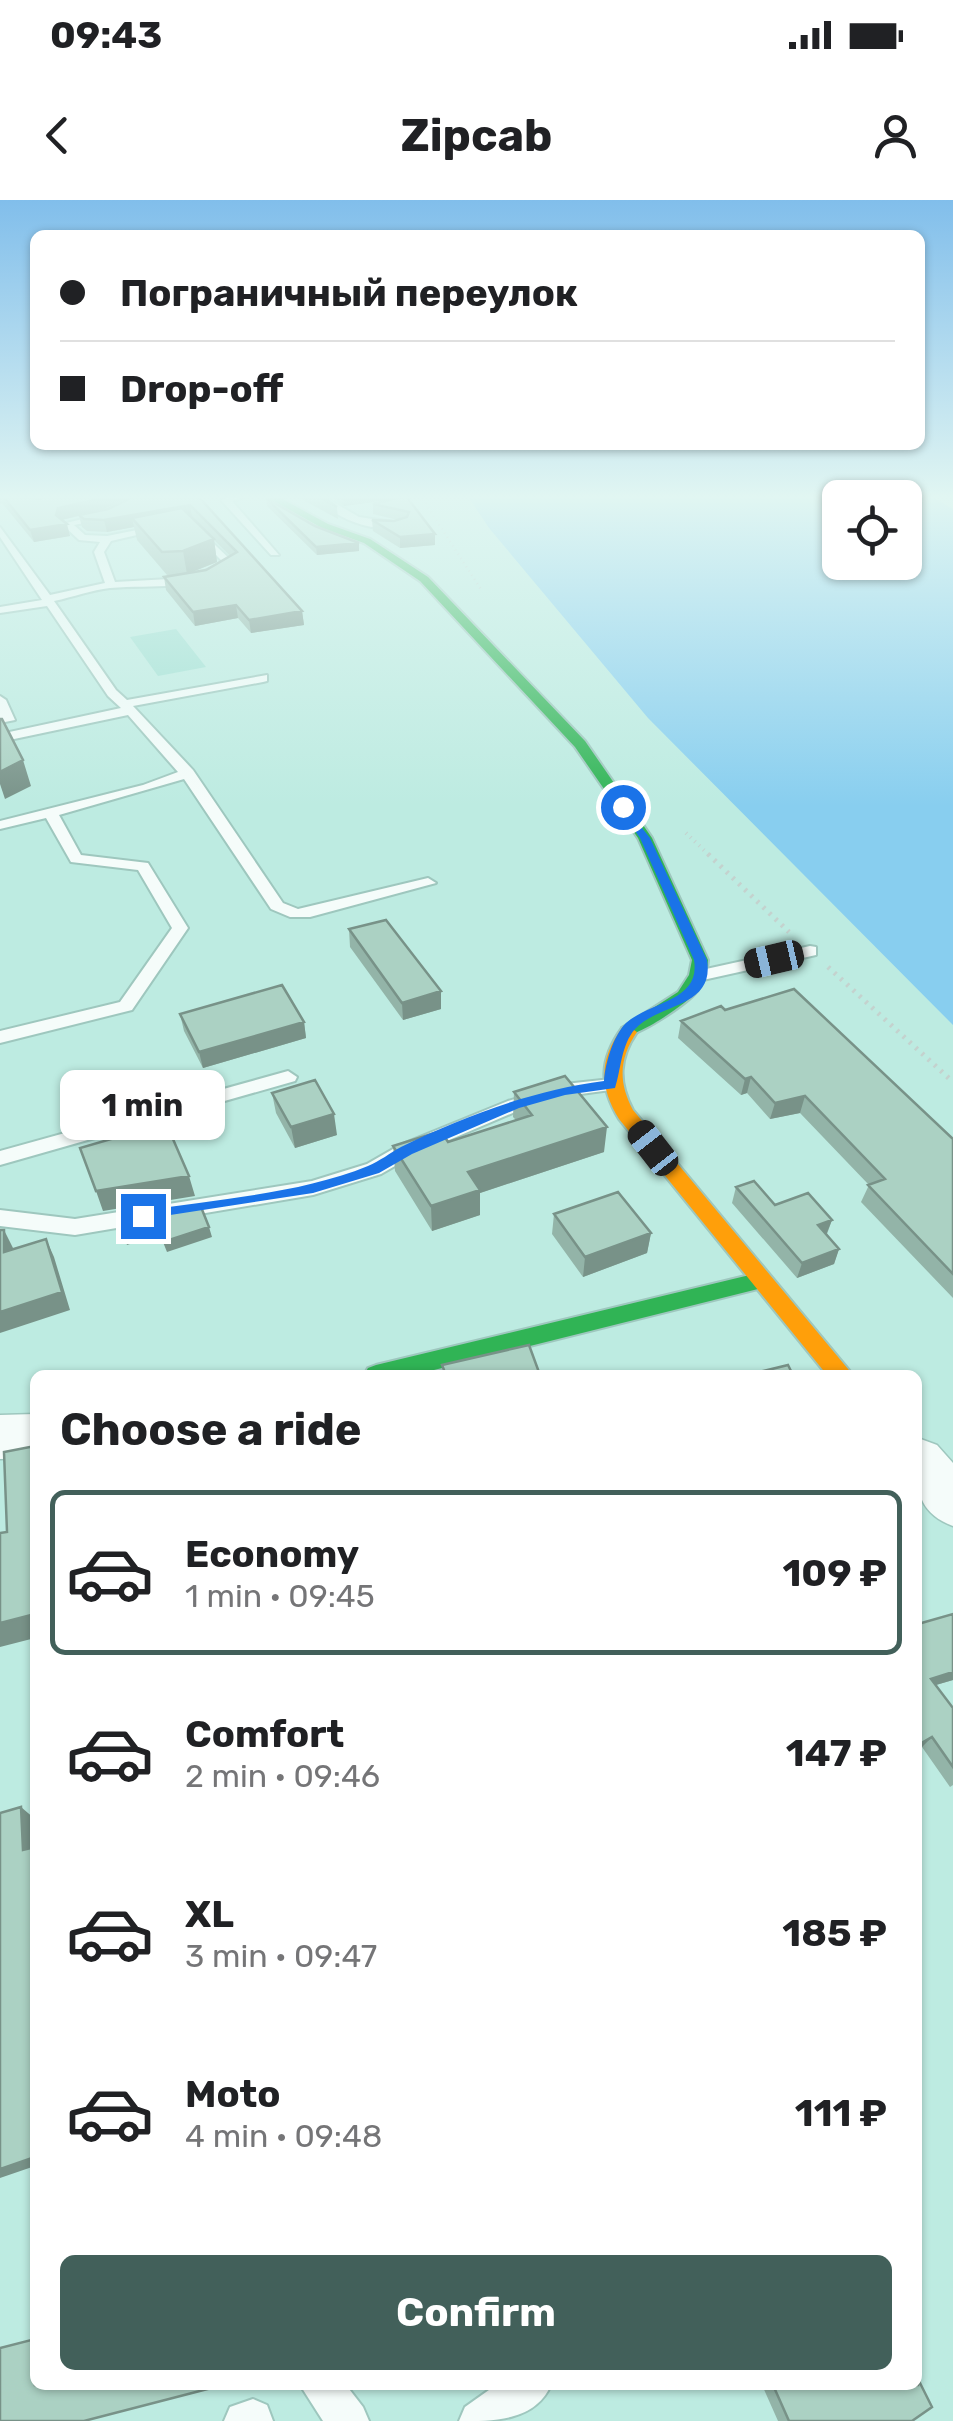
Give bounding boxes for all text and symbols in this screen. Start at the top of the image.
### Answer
text: 09:43 [50,12,162,58]
icon: back [30,108,85,163]
icon: person [868,108,923,163]
text: Zipcab [400,109,553,162]
text: Пограничный переулок [120,270,578,316]
text: Drop-off [120,366,283,412]
map controls [822,480,922,580]
button: locate [822,480,922,580]
route start [601,785,646,830]
car [741,938,807,980]
callout: 1 min [61,1071,226,1141]
text: 1 min [102,1086,183,1124]
car [623,1115,683,1181]
route end [121,1194,166,1239]
text: Choose a ride [60,1403,362,1456]
icon: car [65,1528,155,1618]
text: Economy [185,1531,359,1577]
text: 109 ₽ [782,1550,887,1596]
text: 1 min · 09:45 [185,1577,375,1615]
icon: car [65,1708,155,1798]
text: Comfort [185,1711,344,1757]
text: 147 ₽ [786,1730,887,1776]
text: 2 min · 09:46 [185,1757,380,1795]
icon: car [65,1888,155,1978]
text: XL [185,1891,234,1937]
text: 185 ₽ [782,1910,887,1956]
text: 3 min · 09:47 [185,1937,377,1975]
icon: car [65,2068,155,2158]
text: Moto [185,2071,281,2117]
text: 111 ₽ [795,2090,887,2136]
text: 4 min · 09:48 [185,2117,382,2155]
button: Confirm [60,2255,892,2370]

